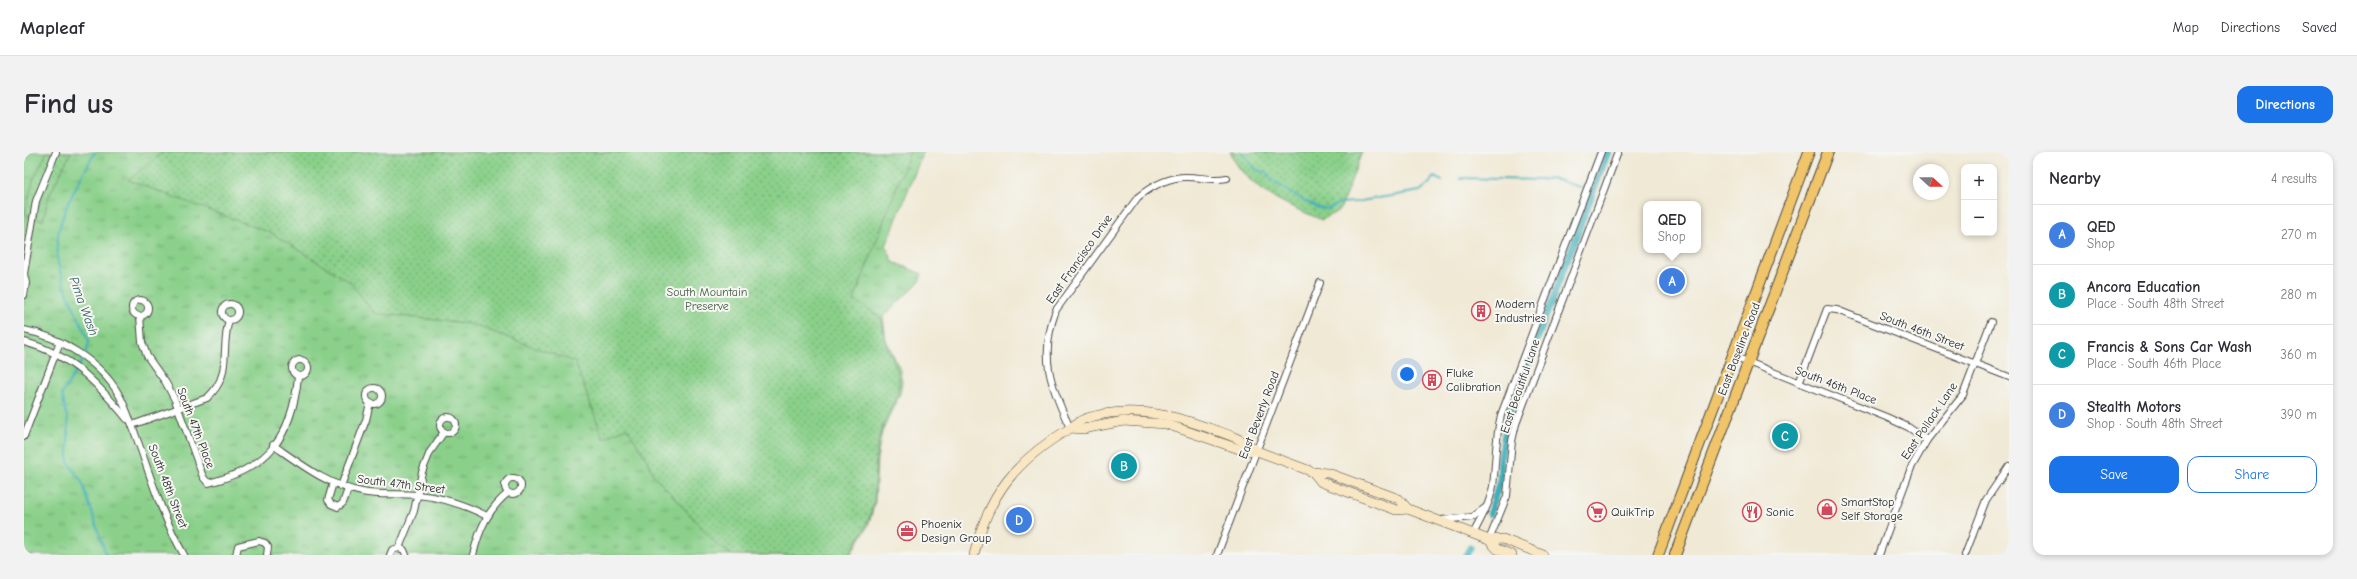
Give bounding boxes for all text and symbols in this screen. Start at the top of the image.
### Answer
text: Mapleaf [20,17,84,39]
text: Map [2172,19,2199,36]
text: Directions [2221,19,2280,36]
text: Saved [2302,19,2337,36]
button: Directions [2237,86,2333,123]
text: Find us [24,88,113,120]
north arrow [1913,164,1949,200]
map controls [1961,164,1997,236]
button: + [1961,164,1997,200]
text: Nearby [2049,169,2100,188]
text: 4 results [2271,171,2317,186]
button: − [1961,200,1997,236]
popup [1643,201,1701,253]
text: QED [1658,211,1686,229]
street label: East Francisco Drive [1043,212,1115,306]
text: QED [2087,218,2116,236]
text: A [2058,227,2066,242]
text: 270 m [2281,227,2317,242]
text: Shop [1658,229,1686,244]
text: Shop [2087,236,2115,251]
pin: A [1659,266,1685,296]
water label: Pima Wash [66,274,102,338]
text: Ancora Education [2087,278,2200,296]
park label: South Mountain Preserve [667,285,747,313]
text: B [2058,287,2066,302]
text: 280 m [2280,287,2317,302]
text: Place · South 48th Street [2087,296,2224,311]
place label: Modern Industries [1495,297,1546,325]
building icon: Modern Industries [1470,300,1492,322]
street label: East Baseline Road [1715,301,1763,397]
street label: South 46th Street [1878,308,1967,354]
street label: East Beautiful Lane [1497,337,1543,435]
text: Francis & Sons Car Wash [2087,338,2252,356]
text: C [2058,347,2066,362]
text: 360 m [2280,347,2317,362]
text: Place · South 46th Place [2087,356,2221,371]
street label: South 46th Place [1793,363,1879,407]
your location [1397,364,1417,384]
place label: Fluke Calibration [1446,366,1501,394]
street label: East Beverly Road [1236,369,1282,461]
building icon: Fluke Calibration [1421,369,1443,391]
street label: East Pollack Lane [1898,380,1960,462]
street label: South 47th Place [174,386,218,470]
text: Stealth Motors [2087,398,2181,416]
text: D [2058,407,2066,422]
text: 390 m [2281,407,2317,422]
text: Shop · South 48th Street [2087,416,2222,431]
pin: C [1772,421,1798,451]
street label: South 48th Street [146,442,191,531]
pin: B [1111,451,1137,481]
button: Save [2049,456,2179,493]
button: Share [2187,456,2317,493]
street label: South 47th Street [356,472,446,496]
place label: SmartStop Self Storage [1841,495,1903,523]
shop icon: SmartStop Self Storage [1816,498,1838,520]
supermarket icon: QuikTrip [1586,501,1608,523]
restaurant icon: Sonic [1741,501,1763,523]
pin: D [1006,505,1032,535]
place label: QuikTrip [1611,505,1654,519]
place label: Sonic [1766,505,1794,519]
place label: Phoenix Design Group [921,517,991,545]
office icon: Phoenix Design Group [896,520,918,542]

